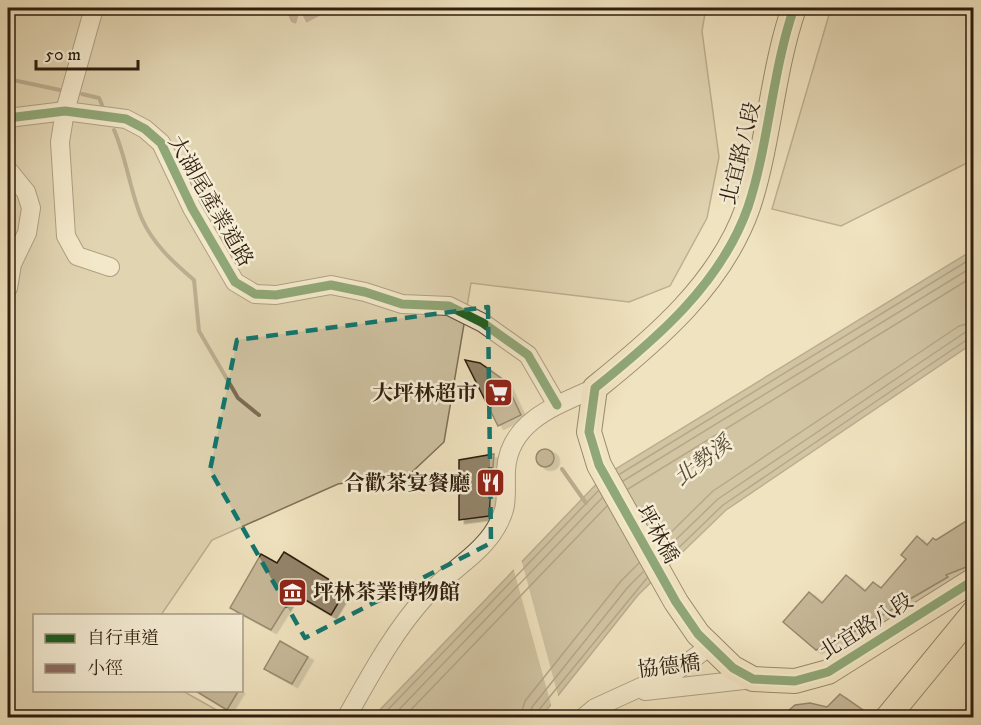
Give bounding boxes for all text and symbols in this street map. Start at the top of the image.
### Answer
scale bar [36,33,138,71]
text: 50 m [45,44,81,66]
street label: 北宜路八段 [716,99,766,207]
street label: 大湖尾產業道路 [162,131,258,272]
supermarket icon: 大坪林超市 [482,377,514,409]
place label: 大坪林超市 [372,381,477,407]
water label: 北勢溪 [668,429,739,492]
restaurant icon: 合歡茶宴餐廳 [475,467,507,499]
place label: 合歡茶宴餐廳 [344,471,470,497]
street label: 坪林橋 [630,501,684,568]
museum icon: 坪林茶業博物館 [276,576,308,608]
place label: 坪林茶業博物館 [313,580,460,606]
street label: 北宜路八段 [815,588,918,666]
legend [33,614,243,692]
text: 自行車道 [87,628,159,650]
street label: 協德橋 [636,650,702,684]
text: 小徑 [87,658,123,680]

